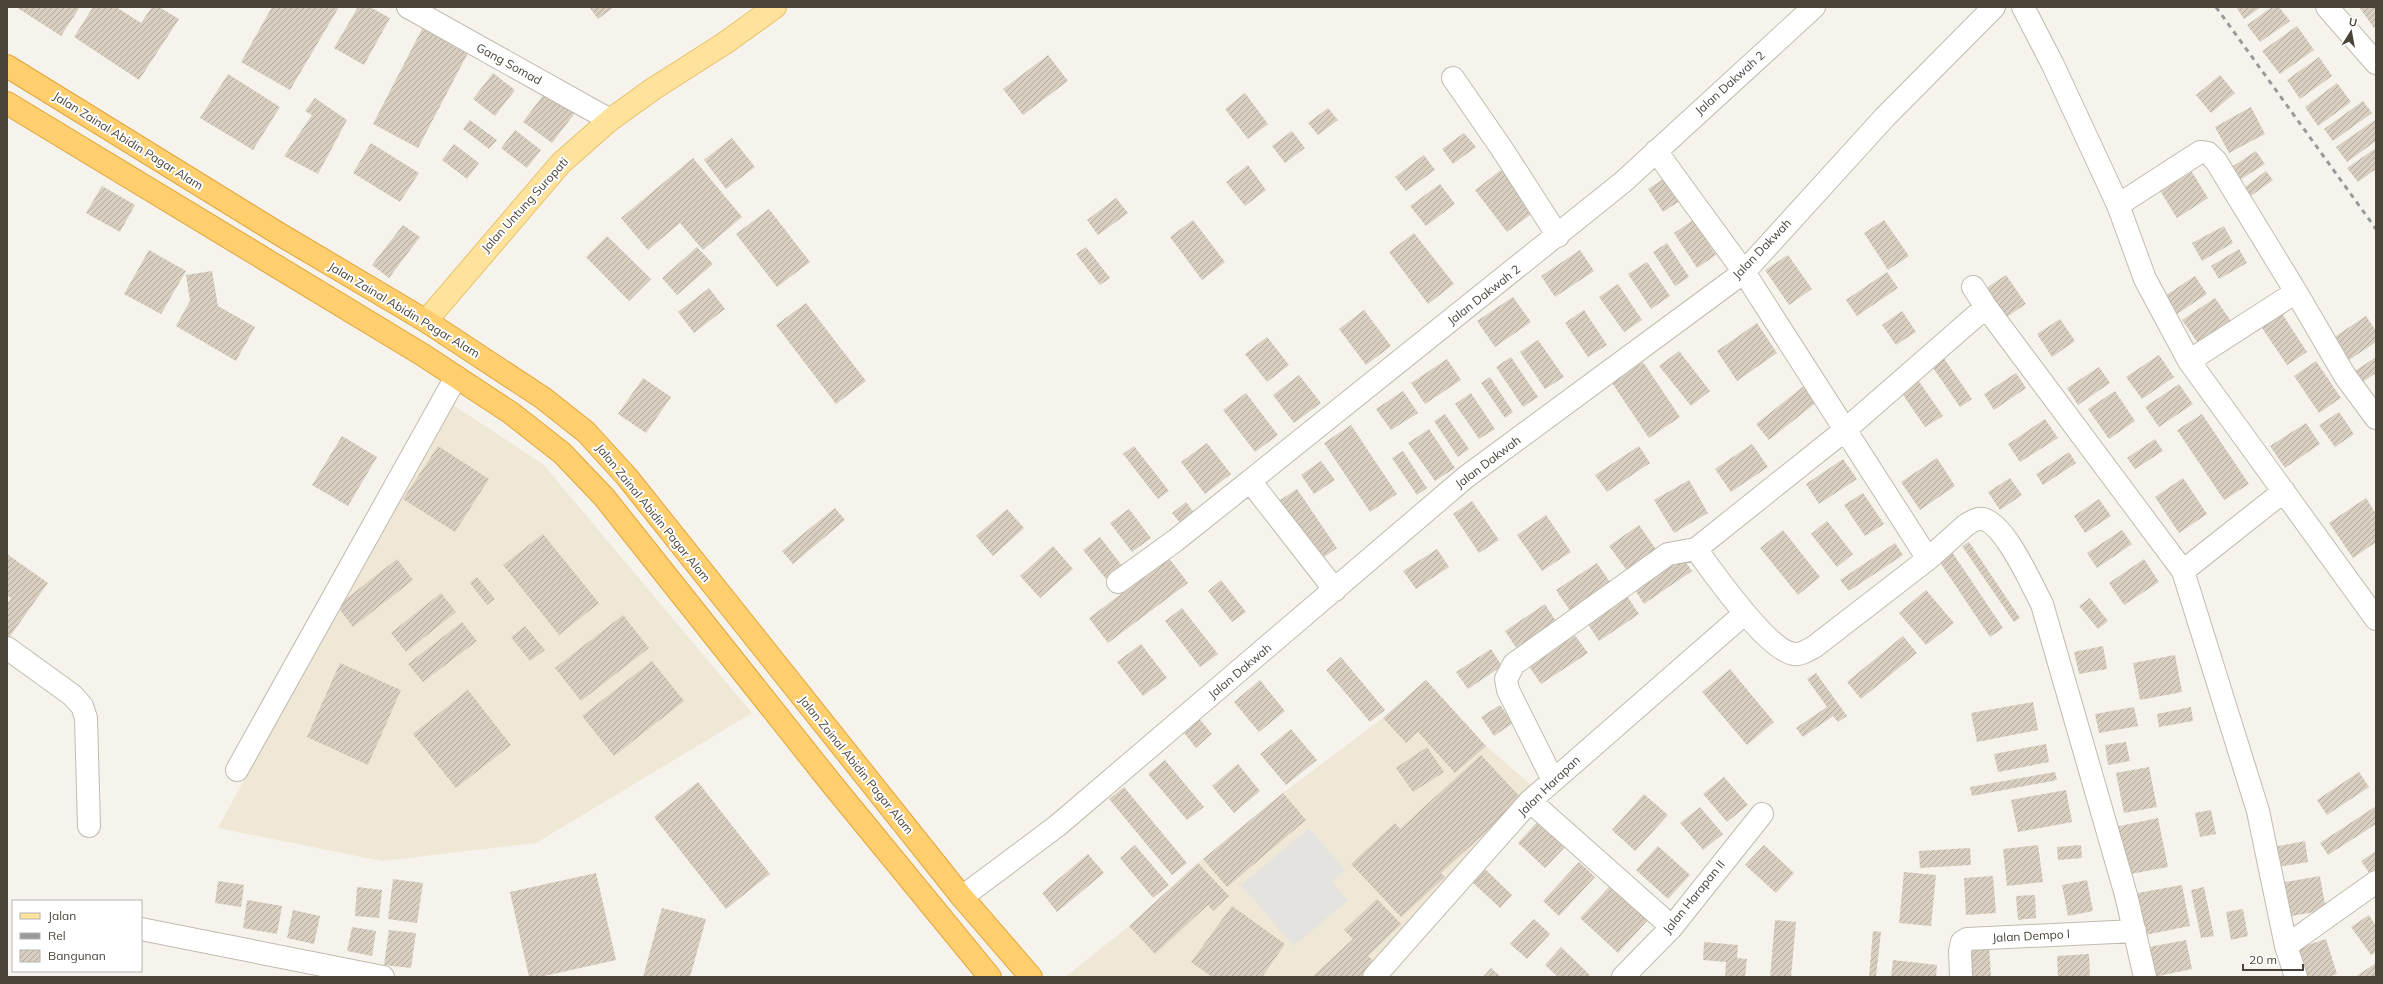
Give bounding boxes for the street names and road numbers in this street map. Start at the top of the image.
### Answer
street label: Gang Somad [474,39,545,88]
street label: Jalan Dakwah 2 [1692,47,1768,118]
street label: Jalan Zainal Abidin Pagar Alam [51,88,206,193]
street label: Jalan Untung Suropati [478,154,571,255]
street label: Jalan Dakwah [1729,215,1794,282]
street label: Jalan Zainal Abidin Pagar Alam [326,258,483,361]
street label: Jalan Dakwah 2 [1444,261,1523,328]
street label: Jalan Dakwah [1452,432,1523,491]
street label: Jalan Zainal Abidin Pagar Alam [593,440,714,585]
street label: Jalan Dakwah [1205,640,1274,701]
street label: Jalan Zainal Abidin Pagar Alam [796,692,917,837]
street label: Jalan Harapan [1514,752,1583,819]
street label: Jalan Harapan II [1659,857,1728,936]
street label: Jalan Dempo I [1992,926,2070,945]

